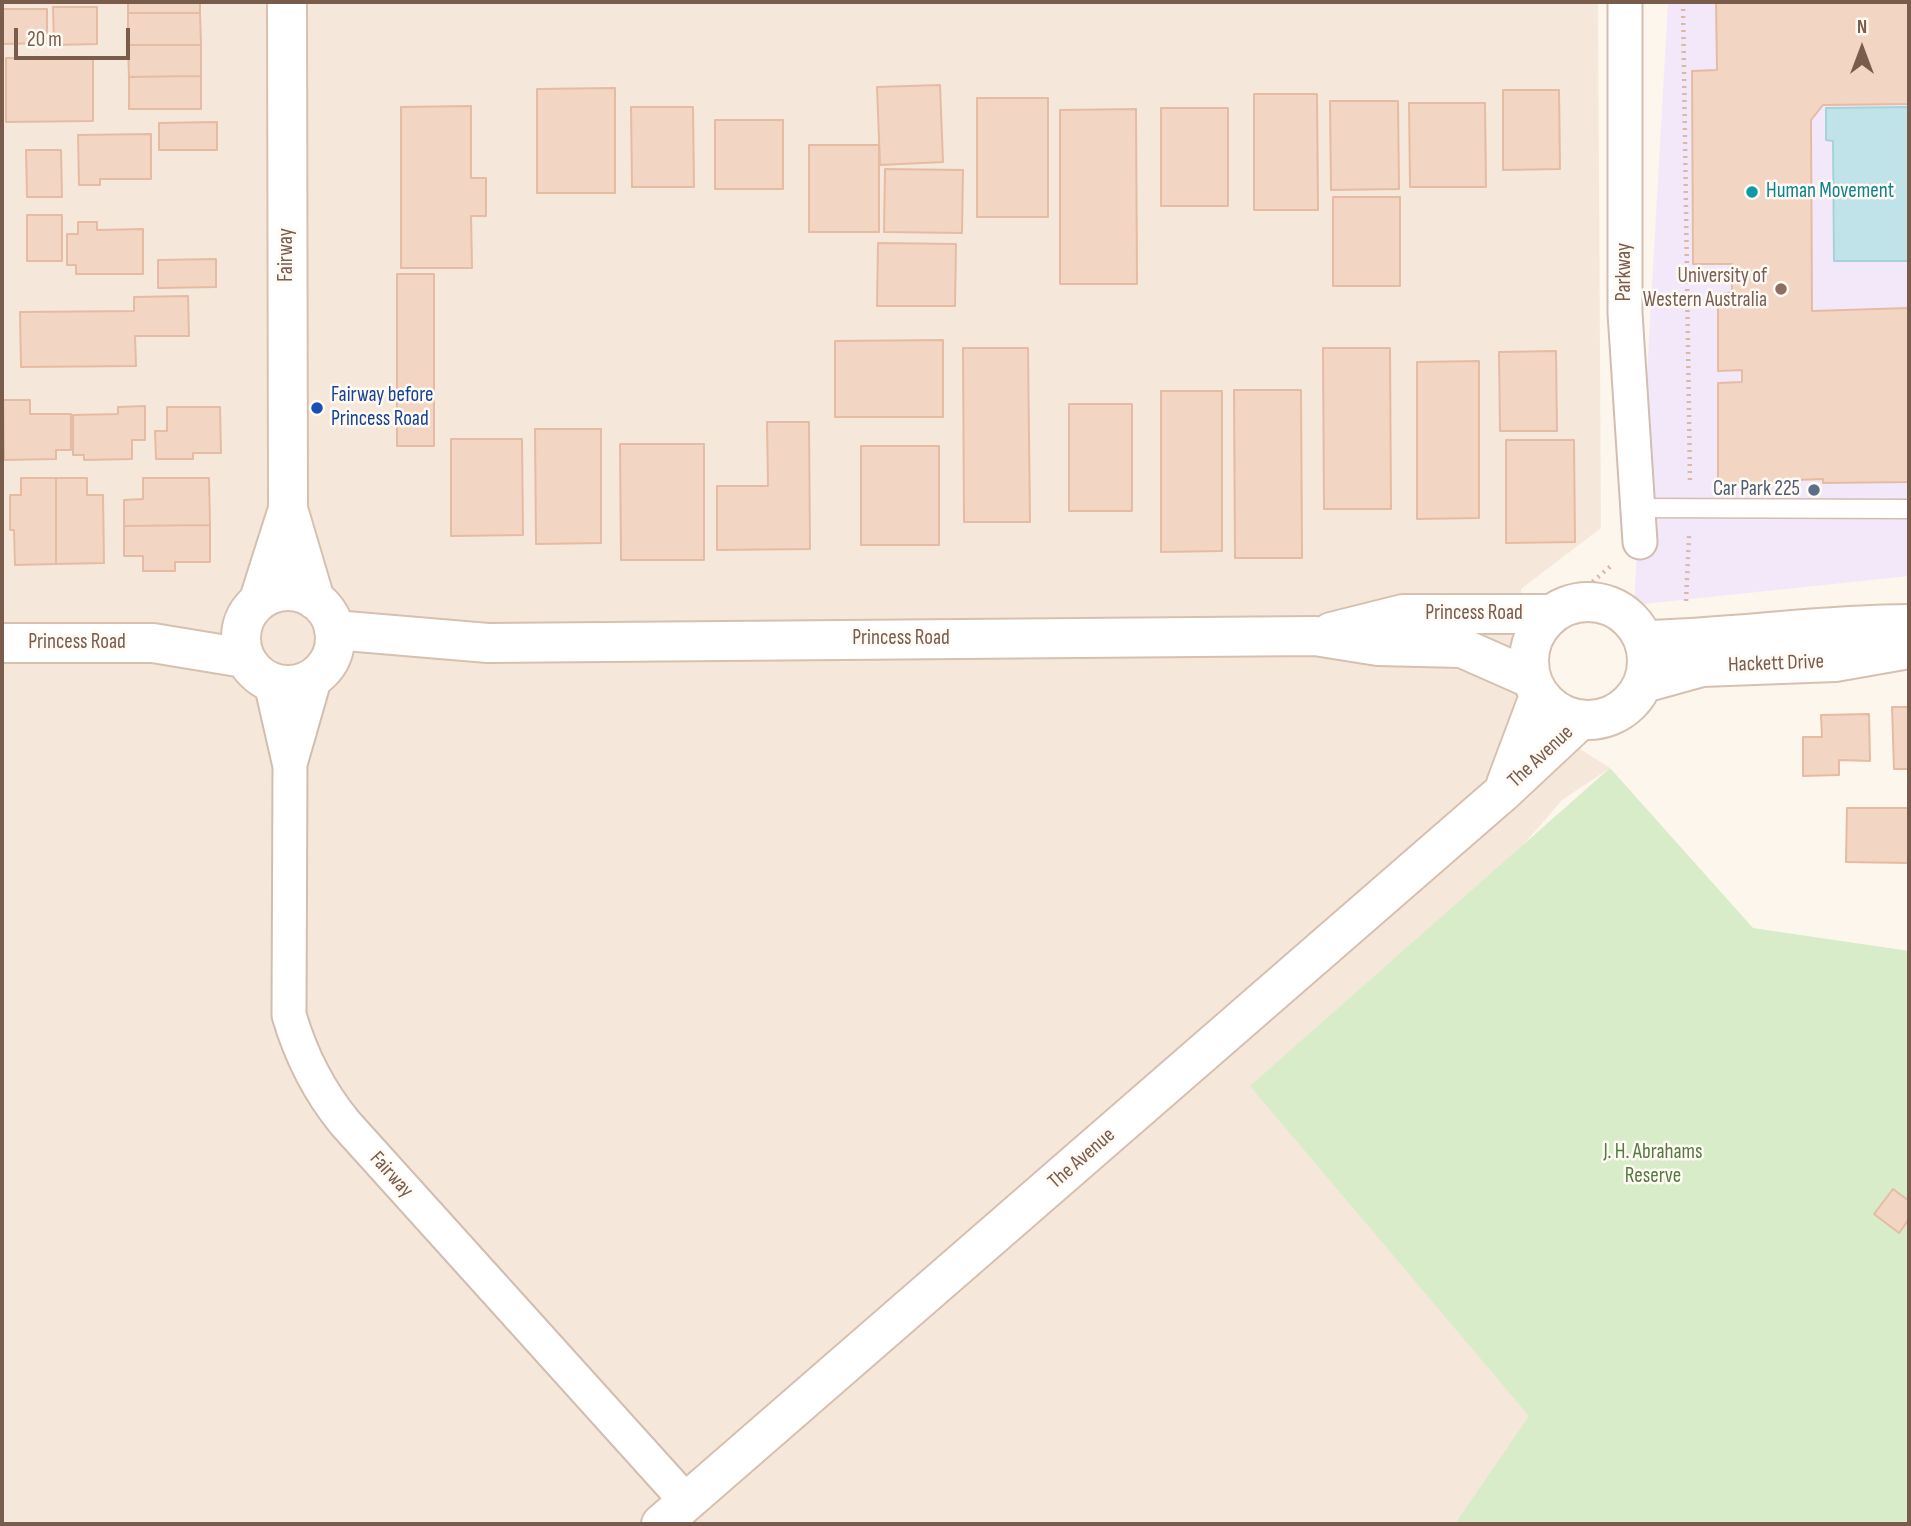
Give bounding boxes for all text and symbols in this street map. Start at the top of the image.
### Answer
scale bar [18,14,133,58]
north arrow [1827,14,1897,84]
text: N [1857,16,1867,39]
text: 20 m [27,27,62,52]
place label: Human Movement [1766,179,1894,205]
marker: Human Movement [1744,184,1760,200]
street label: Fairway [274,228,300,282]
street label: Parkway [1612,243,1638,301]
place label: University of Western Australia [1643,264,1767,314]
marker: University of Western Australia [1773,281,1789,297]
place label: Fairway before Princess Road [331,383,433,433]
marker: Fairway before Princess Road [309,400,325,416]
place label: Car Park 225 [1713,477,1800,503]
marker: Car Park 225 [1806,482,1822,498]
street label: Princess Road [1425,601,1523,627]
street label: Princess Road [852,626,950,652]
street label: Princess Road [28,630,126,656]
street label: Hackett Drive [1728,650,1824,678]
street label: The Avenue [1503,720,1579,794]
street label: The Avenue [1043,1123,1121,1195]
park label: J. H. Abrahams Reserve [1603,1140,1703,1190]
street label: Fairway [364,1147,418,1203]

